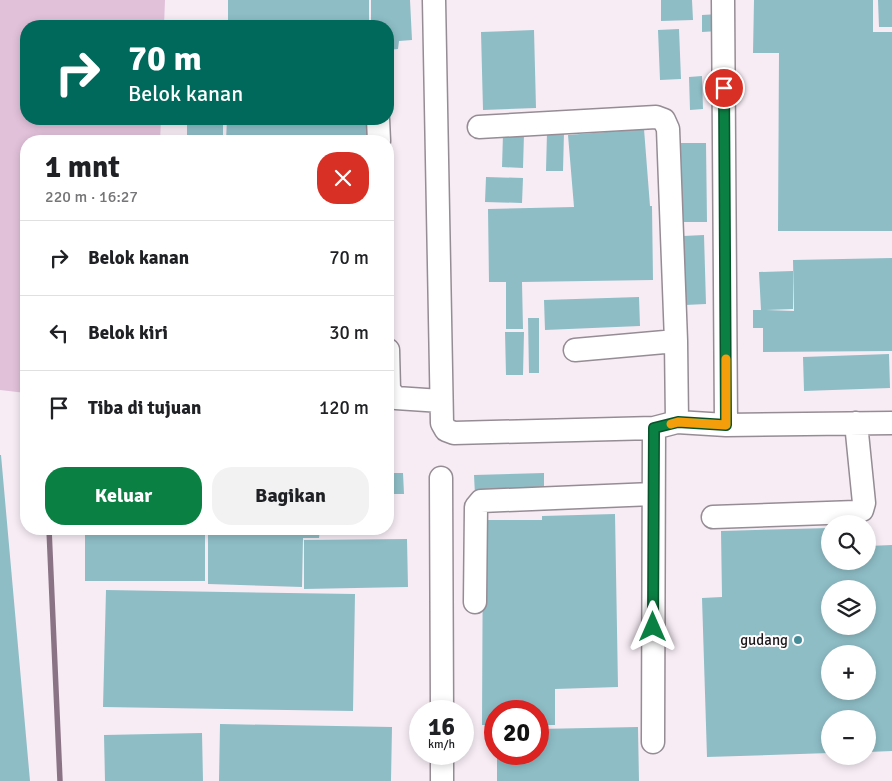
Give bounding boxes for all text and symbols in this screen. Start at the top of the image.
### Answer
text: 70 m [128,37,202,80]
icon: right [45,40,110,105]
pin [703,67,745,109]
icon: arrive [710,74,738,102]
text: Belok kanan [128,80,243,107]
text: 1 mnt [45,149,120,186]
button: close [317,152,369,204]
text: 220 m · 16:27 [45,187,138,207]
icon: right [45,244,73,272]
text: Belok kanan [88,246,189,270]
text: 70 m [329,246,369,270]
icon: left [45,319,73,347]
text: Belok kiri [88,321,168,345]
text: 30 m [329,321,369,345]
icon: arrive [45,394,73,422]
text: Tiba di tujuan [88,396,201,420]
text: 120 m [319,396,369,420]
button: Keluar [45,467,202,525]
button: Bagikan [212,467,369,525]
map controls [821,515,876,765]
button: search [821,515,876,570]
button: layers [821,580,876,635]
position arrow [626,600,678,652]
place label: gudang [740,631,788,649]
marker: gudang [792,634,804,646]
button: + [821,645,876,700]
speed limit sign: 20 [484,700,549,765]
button: − [821,710,876,765]
text: 16 [428,711,455,742]
text: km/h [428,737,455,752]

